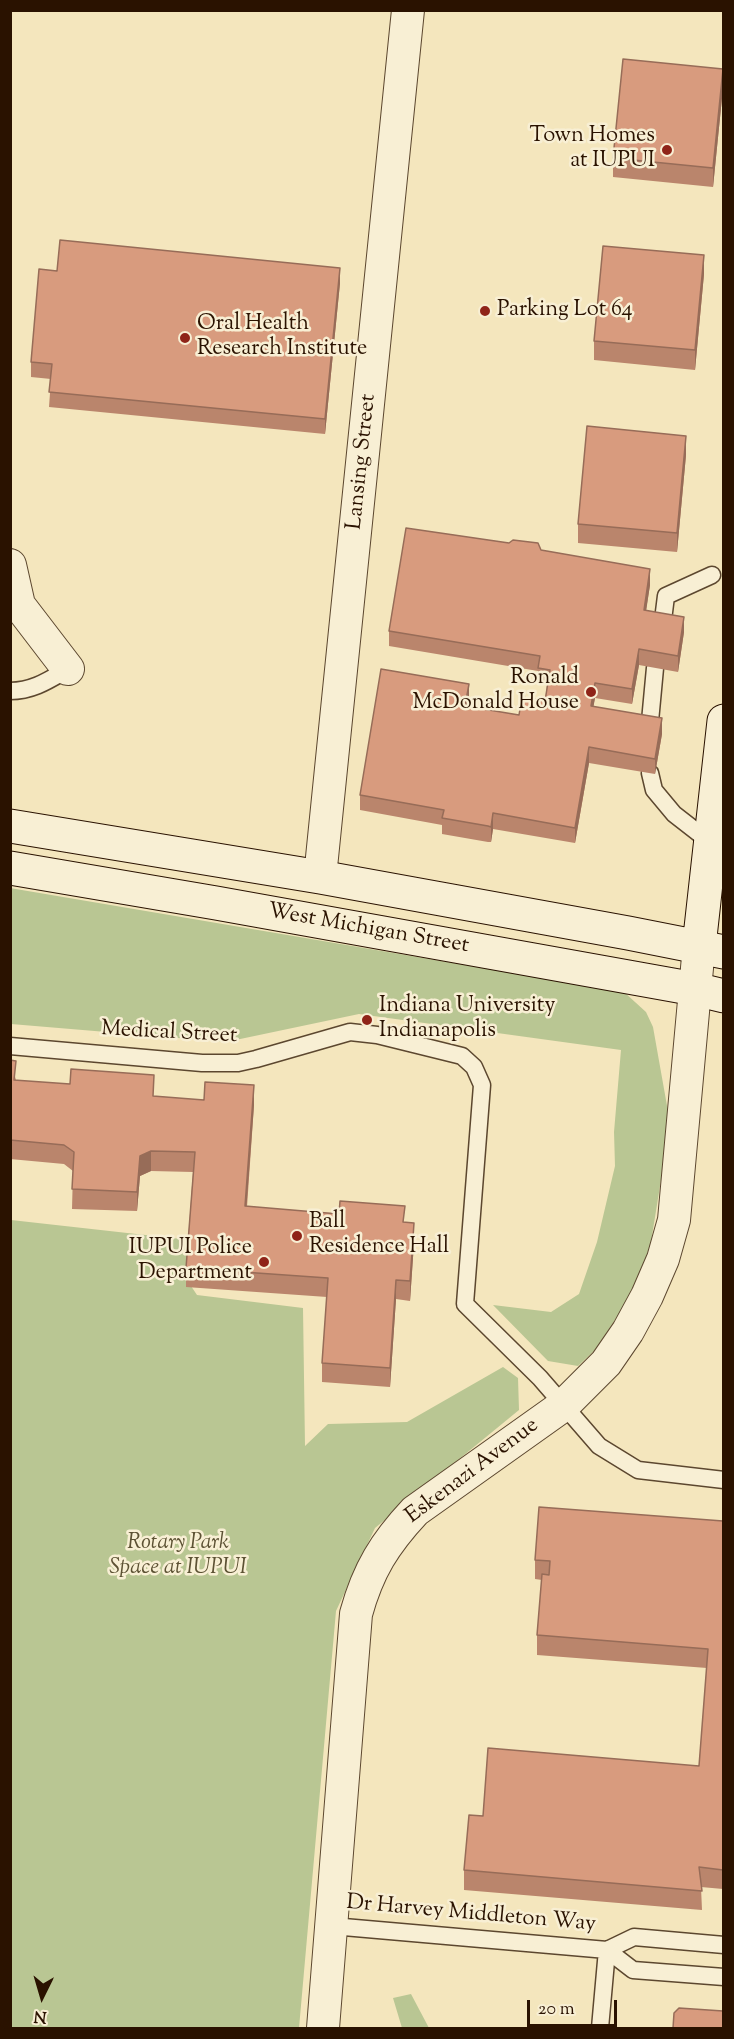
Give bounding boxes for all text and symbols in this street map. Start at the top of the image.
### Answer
place label: Town Homes at IUPUI [530,124,655,176]
marker: Town Homes at IUPUI [660,143,674,157]
place label: Parking Lot 64 [497,298,633,324]
marker: Parking Lot 64 [478,304,492,318]
place label: Oral Health Research Institute [197,312,367,364]
marker: Oral Health Research Institute [178,331,192,345]
street label: Lansing Street [343,393,383,531]
place label: Ronald McDonald House [413,666,579,718]
marker: Ronald McDonald House [584,685,598,699]
street label: West Michigan Street [265,899,471,961]
place label: Indiana University Indianapolis [379,994,555,1046]
marker: Indiana University Indianapolis [360,1013,374,1027]
street label: Medical Street [100,1017,238,1051]
place label: Ball Residence Hall [309,1210,449,1262]
marker: Ball Residence Hall [290,1229,304,1243]
place label: IUPUI Police Department [129,1236,252,1288]
marker: IUPUI Police Department [257,1255,271,1269]
street label: Eskenazi Avenue [401,1413,545,1531]
park label: Rotary Park Space at IUPUI [109,1531,247,1582]
street label: Dr Harvey Middleton Way [345,1891,597,1939]
north arrow [12,1967,72,2027]
scale bar [530,1988,620,2026]
text: 20 m [538,1997,575,2023]
text: N [33,2003,48,2027]

